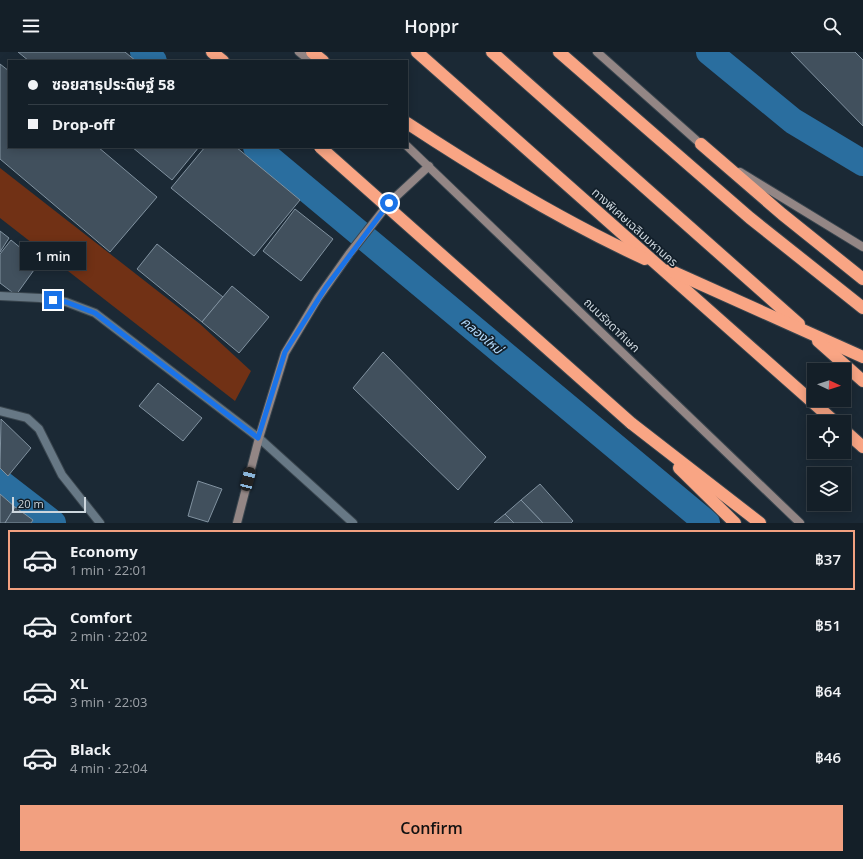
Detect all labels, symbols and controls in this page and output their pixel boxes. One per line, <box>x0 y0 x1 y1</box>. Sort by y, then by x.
text: Hoppr <box>404 14 459 38</box>
icon: menu <box>20 15 42 37</box>
icon: search <box>821 15 843 37</box>
text: ซอยสาธุประดิษฐ์ 58 <box>52 74 175 94</box>
text: Drop-off <box>52 114 114 134</box>
street label: ทางพิเศษเฉลิมมหานคร <box>588 184 682 270</box>
route start <box>380 194 398 212</box>
callout: 1 min <box>20 242 86 270</box>
text: 1 min <box>35 247 71 265</box>
route end <box>44 291 62 309</box>
street label: ถนนรัชดาภิเษก <box>580 294 644 356</box>
water label: คลองใหม่ <box>457 312 508 359</box>
north arrow <box>807 363 851 407</box>
map controls <box>807 363 851 511</box>
button: locate <box>807 415 851 459</box>
car <box>239 466 257 492</box>
button: layers <box>807 467 851 511</box>
scale bar <box>12 495 86 514</box>
text: 20 m <box>18 496 44 511</box>
text: Economy <box>70 541 138 561</box>
icon: car <box>22 542 58 578</box>
text: ฿37 <box>815 549 841 569</box>
text: 1 min · 22:01 <box>70 561 147 579</box>
text: Comfort <box>70 607 132 627</box>
icon: car <box>22 608 58 644</box>
text: ฿51 <box>815 615 841 635</box>
text: 2 min · 22:02 <box>70 627 147 645</box>
text: XL <box>70 673 88 693</box>
icon: car <box>22 674 58 710</box>
text: ฿64 <box>815 681 841 701</box>
text: 3 min · 22:03 <box>70 693 147 711</box>
text: Black <box>70 739 111 759</box>
icon: car <box>22 740 58 776</box>
text: ฿46 <box>815 747 841 767</box>
text: 4 min · 22:04 <box>70 759 147 777</box>
button: Confirm <box>20 805 843 851</box>

